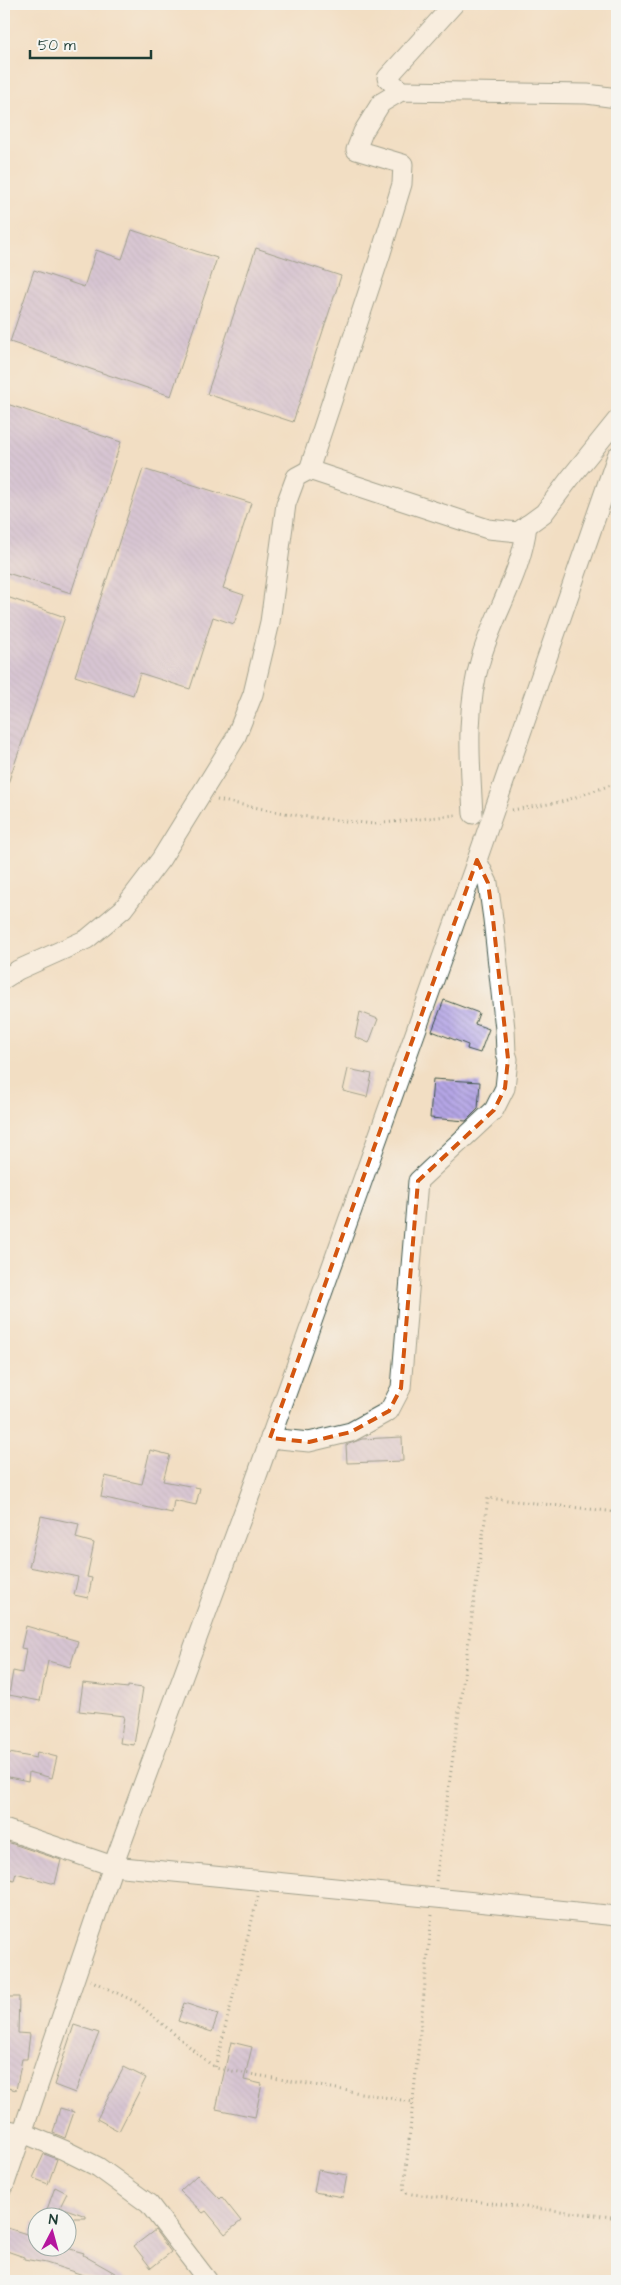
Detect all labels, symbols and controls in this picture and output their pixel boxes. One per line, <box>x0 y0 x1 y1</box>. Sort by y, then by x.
scale bar <box>30 28 151 60</box>
text: 50 m <box>38 35 76 56</box>
north arrow <box>28 2208 78 2258</box>
text: N <box>48 2210 59 2230</box>

